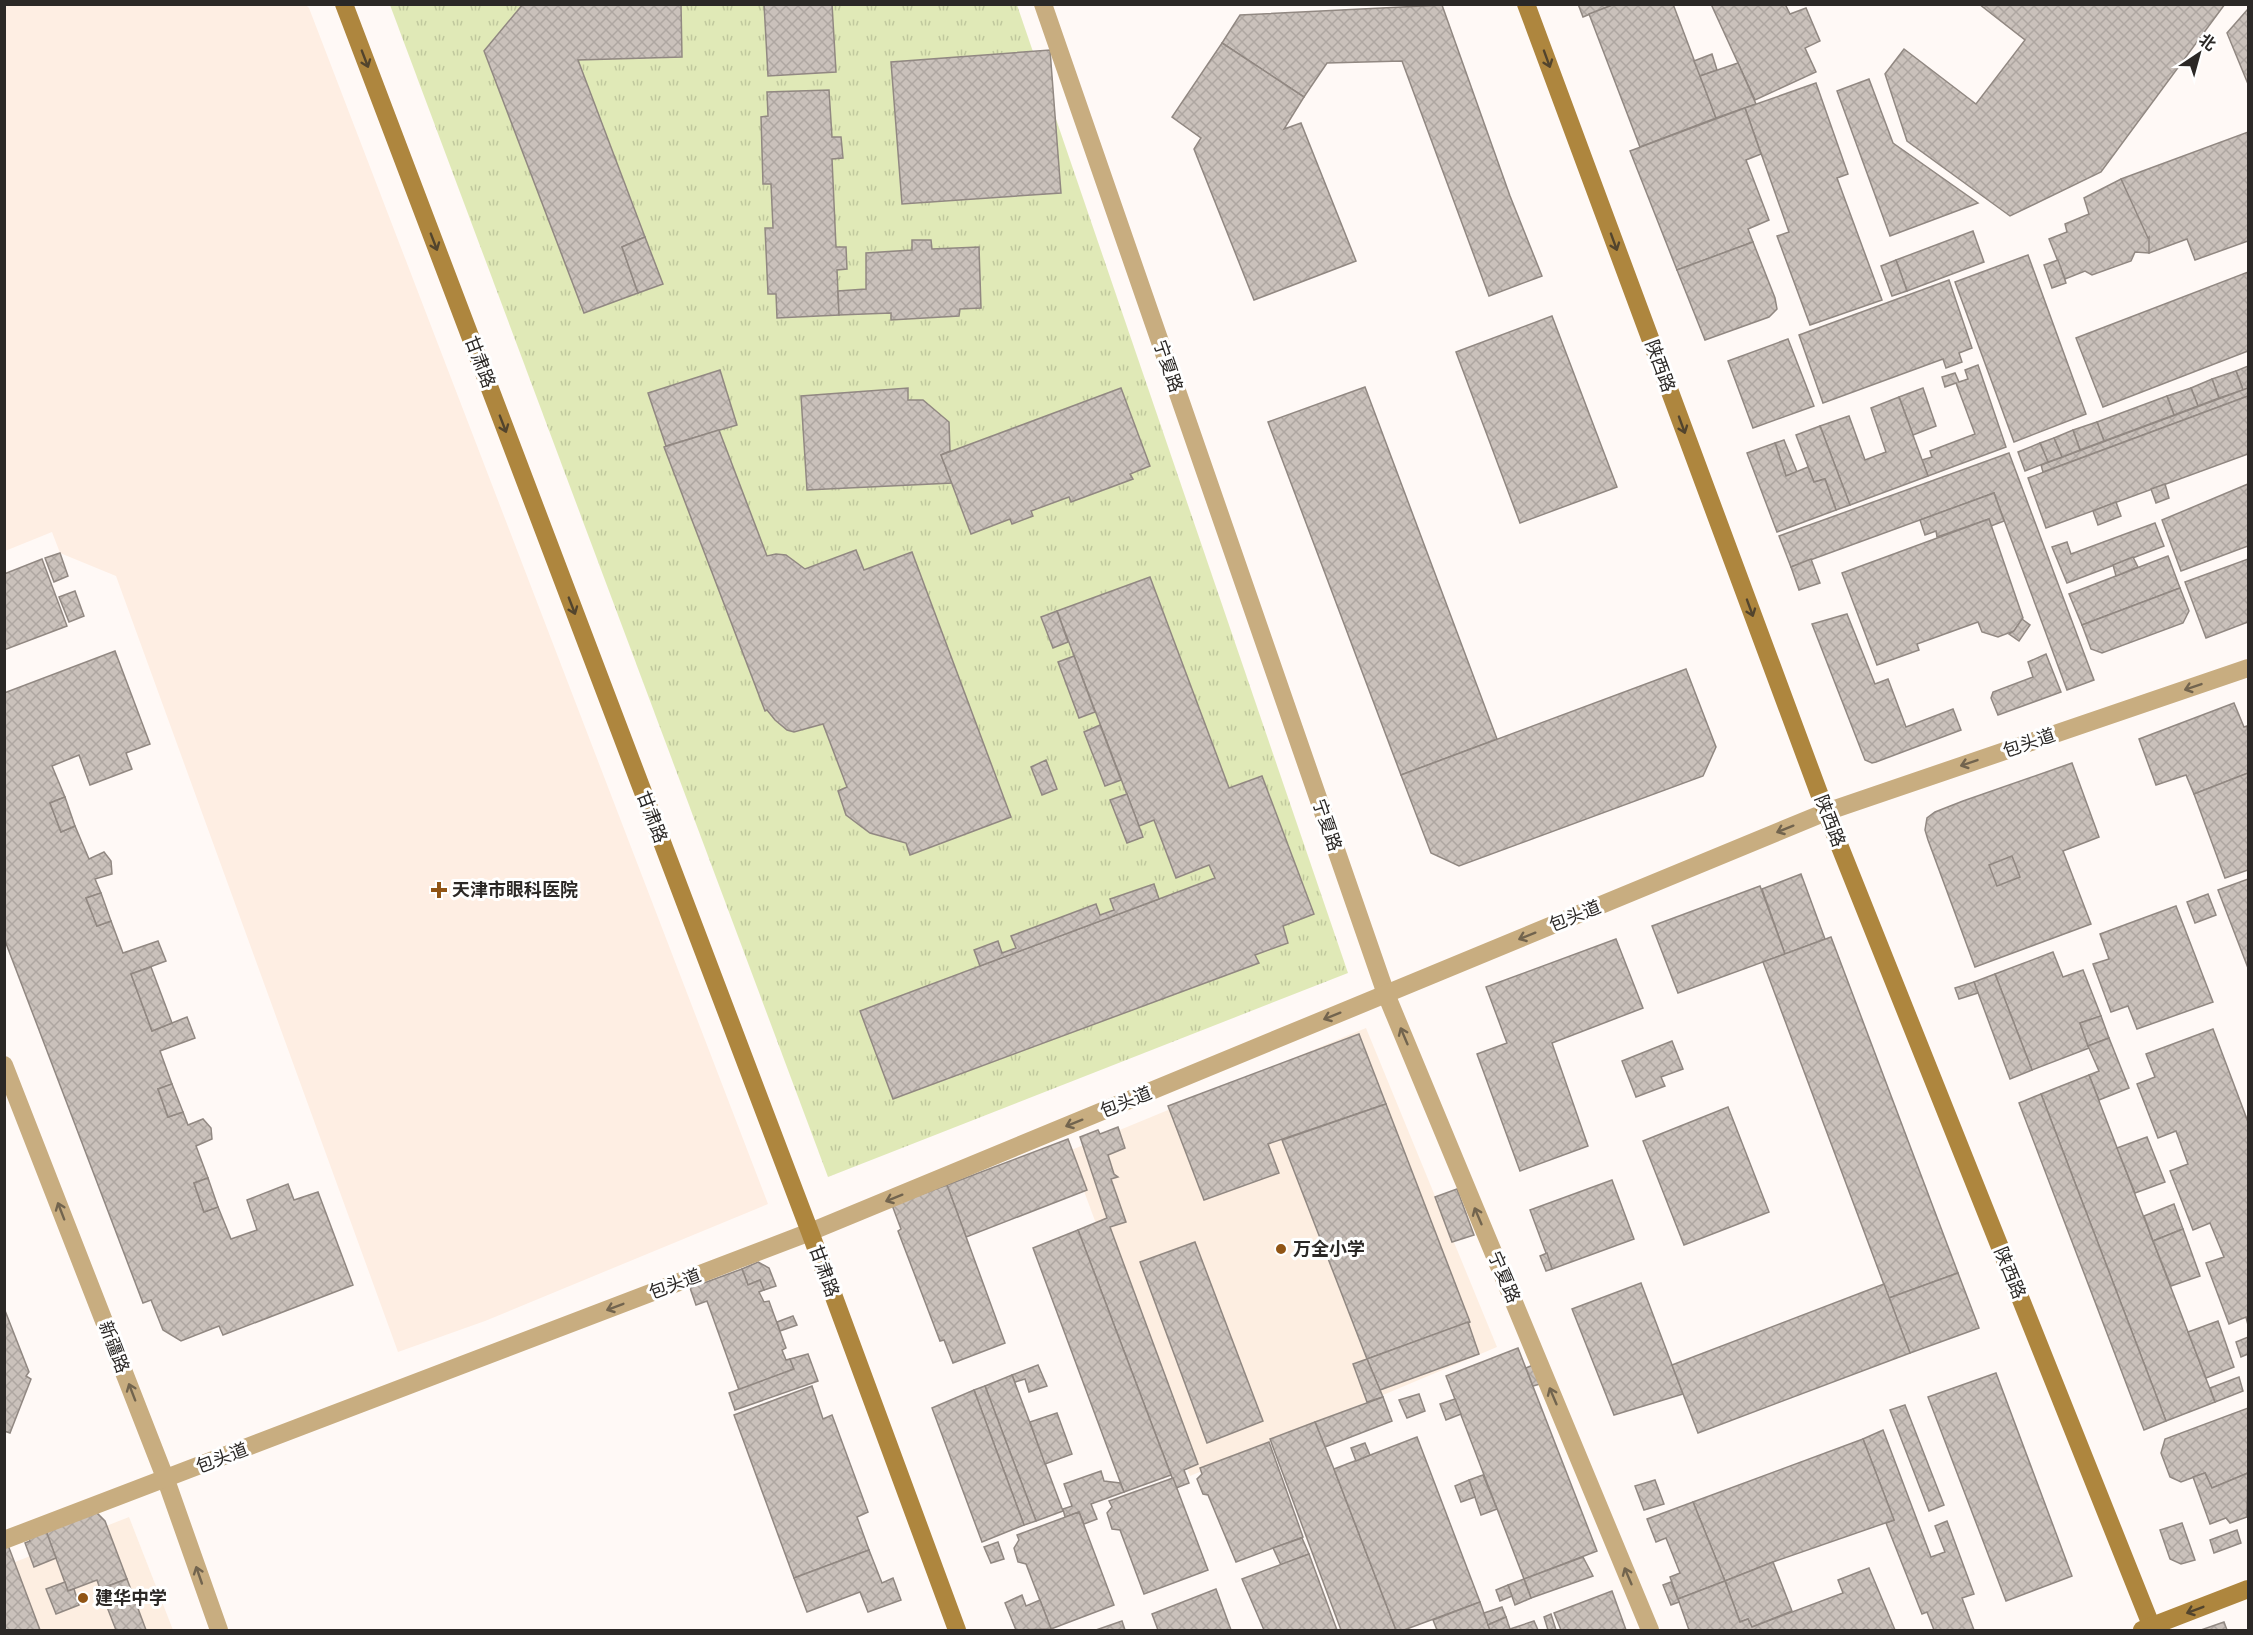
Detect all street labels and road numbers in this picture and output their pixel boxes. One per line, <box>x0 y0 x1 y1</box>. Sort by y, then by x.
street label: 甘肃路 <box>460 332 502 391</box>
street label: 宁夏路 <box>1149 336 1189 395</box>
street label: 陕西路 <box>1640 336 1681 395</box>
street label: 包头道 <box>1999 722 2058 762</box>
street label: 甘肃路 <box>632 787 674 846</box>
street label: 陕西路 <box>1810 791 1852 850</box>
street label: 宁夏路 <box>1308 795 1348 854</box>
street label: 包头道 <box>1545 894 1604 936</box>
street label: 包头道 <box>1096 1080 1155 1122</box>
street label: 甘肃路 <box>804 1241 845 1300</box>
street label: 陕西路 <box>1990 1243 2032 1302</box>
street label: 宁夏路 <box>1483 1247 1527 1306</box>
street label: 包头道 <box>645 1262 704 1304</box>
street label: 新疆路 <box>94 1317 136 1376</box>
street label: 包头道 <box>192 1436 251 1478</box>

